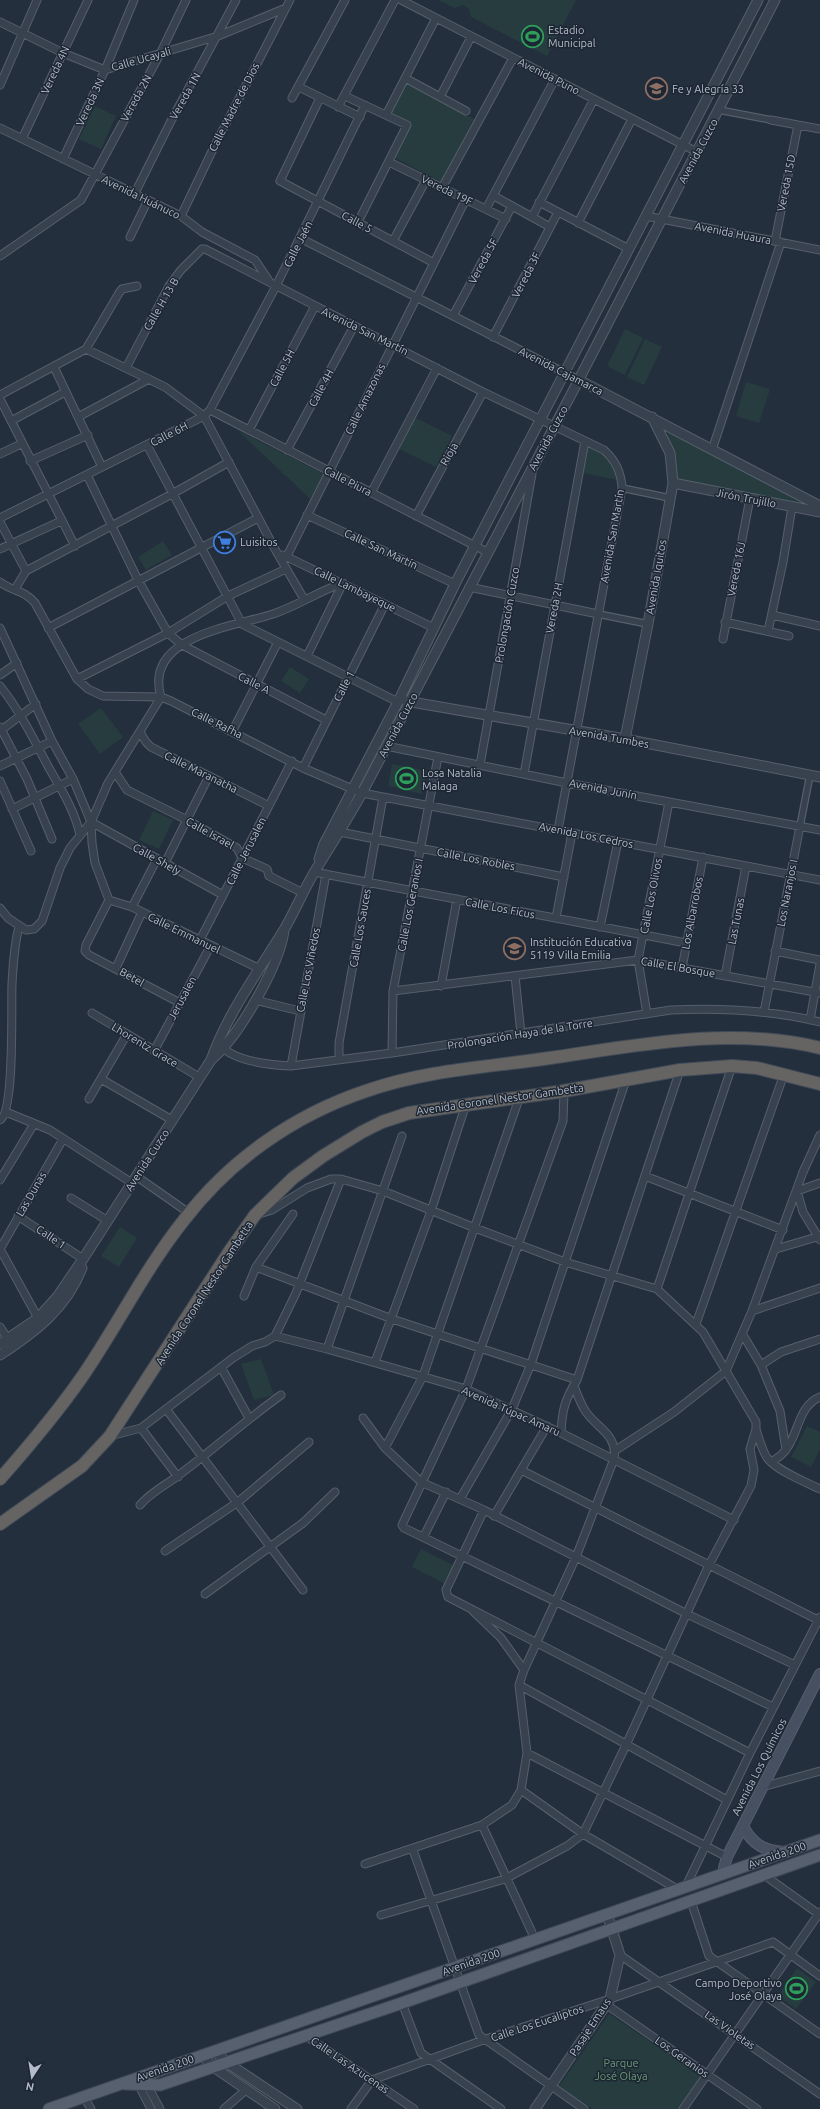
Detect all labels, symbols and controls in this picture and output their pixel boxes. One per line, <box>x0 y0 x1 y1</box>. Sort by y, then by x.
sports icon: Estadio Municipal <box>520 23 546 49</box>
place label: Estadio Municipal <box>548 24 596 49</box>
street label: Vereda 4N <box>39 44 71 96</box>
street label: Calle Ucayali <box>110 45 172 73</box>
street label: Avenida Puno <box>516 55 582 97</box>
street label: Calle Madre de Dios <box>206 60 262 153</box>
street label: Vereda 1N <box>167 71 203 121</box>
street label: Vereda 2N <box>118 73 154 123</box>
street label: Vereda 3N <box>74 76 106 128</box>
school or university icon: Fe y Alegría 33 <box>643 76 669 102</box>
place label: Fe y Alegría 33 <box>672 83 744 95</box>
street label: Avenida Cuzco <box>676 117 720 185</box>
street label: Vereda 15D <box>775 153 797 212</box>
street label: Vereda 19F <box>419 172 475 208</box>
street label: Avenida Huánuco <box>100 173 182 221</box>
street label: Calle 5 <box>340 209 374 235</box>
street label: Calle Jaén <box>281 219 315 269</box>
street label: Avenida Huaura <box>694 220 772 246</box>
street label: Vereda 5F <box>466 236 500 286</box>
street label: Vereda 3F <box>509 250 543 300</box>
street label: Calle H 13 B <box>141 276 181 332</box>
street label: Avenida San Martín <box>320 305 410 357</box>
street label: Avenida Cajamarca <box>517 345 605 397</box>
street label: Calle 5H <box>267 347 297 389</box>
street label: Calle Amazonas <box>343 361 387 436</box>
street label: Calle 4H <box>306 367 336 409</box>
street label: Avenida Cuzco <box>526 404 570 472</box>
street label: Calle 6H <box>148 419 190 449</box>
street label: Rioja <box>438 440 460 468</box>
street label: Calle Piura <box>322 464 374 498</box>
street label: Jirón Trujillo <box>715 486 777 510</box>
street label: Avenida San Martín <box>598 488 626 584</box>
street label: Calle San Martín <box>342 527 420 571</box>
supermarket icon: Luisitos <box>212 529 238 555</box>
place label: Luisitos <box>240 536 278 548</box>
street label: Avenida Iquitos <box>644 538 669 615</box>
street label: Vereda 16J <box>725 541 747 597</box>
street label: Calle Lambayeque <box>312 564 398 614</box>
street label: Prolongación Cuzco <box>493 566 521 664</box>
street label: Vereda 2H <box>543 582 565 634</box>
street label: Calle 1 <box>331 669 357 703</box>
street label: Calle A <box>236 670 273 696</box>
street label: Avenida Cuzco <box>376 691 420 759</box>
street label: Calle Rafha <box>189 705 245 741</box>
street label: Avenida Tumbes <box>568 724 650 750</box>
street label: Calle Maranatha <box>162 749 240 795</box>
sports icon: Losa Natalia Malaga <box>394 766 420 792</box>
place label: Losa Natalia Malaga <box>422 767 482 792</box>
street label: Avenida Junín <box>568 777 638 801</box>
street label: Calle Israel <box>184 815 236 851</box>
street label: Calle Jerusalen <box>224 815 268 887</box>
street label: Avenida Los Cedros <box>538 820 634 850</box>
street label: Calle Shely <box>131 841 184 877</box>
street label: Calle Los Robles <box>436 846 516 873</box>
street label: Calle Los Geranios I <box>395 857 425 953</box>
street label: Calle Los Olivos <box>638 857 664 935</box>
street label: Los Naranjos I <box>775 858 799 928</box>
street label: Los Albarrobos <box>679 875 705 950</box>
street label: Calle Los Sauces <box>347 887 373 968</box>
street label: Calle Los Ficus <box>464 895 536 921</box>
street label: Las Tunas <box>726 896 746 945</box>
street label: Calle Emmanuel <box>146 910 222 956</box>
street label: Calle Los Viñedos <box>294 926 322 1013</box>
school or university icon: Institución Educativa 5119 Villa Emilia <box>501 935 527 961</box>
place label: Institución Educativa 5119 Villa Emilia <box>530 936 632 961</box>
street label: Calle El Bosque <box>640 955 716 979</box>
street label: Betel <box>118 965 147 989</box>
street label: Jerusalen <box>166 974 198 1022</box>
street label: Prolongación Haya de la Torre <box>446 1017 594 1051</box>
street label: Lhorentz Grace <box>110 1021 180 1069</box>
street label: Avenida Coronel Nestor Gambetta <box>416 1081 584 1117</box>
street label: Avenida Cuzco <box>123 1127 171 1193</box>
street label: Las Dunas <box>13 1169 49 1218</box>
street label: Avenida Coronel Nestor Gambetta <box>153 1219 255 1367</box>
street label: Calle 1 <box>34 1223 68 1251</box>
street label: Avenida Túpac Amaru <box>460 1384 562 1438</box>
street label: Avenida Los Químicos <box>729 1716 789 1818</box>
street label: Avenida 200 <box>746 1839 808 1871</box>
street label: Avenida 200 <box>440 1946 502 1978</box>
sports icon: Campo Deportivo José Olaya <box>784 1976 810 2002</box>
place label: Campo Deportivo José Olaya <box>695 1977 782 2002</box>
street label: Pasaje Emaus <box>567 1996 613 2058</box>
street label: Calle Los Eucaliptos <box>489 2002 585 2044</box>
street label: Las Violetas <box>703 2008 758 2052</box>
street label: Calle Las Azucenas <box>309 2034 392 2096</box>
street label: Los Geranios <box>653 2034 711 2080</box>
street label: Avenida 200 <box>134 2052 196 2084</box>
north arrow <box>12 2057 52 2097</box>
park label: Parque José Olaya <box>594 2057 648 2082</box>
text: N <box>25 2080 35 2094</box>

